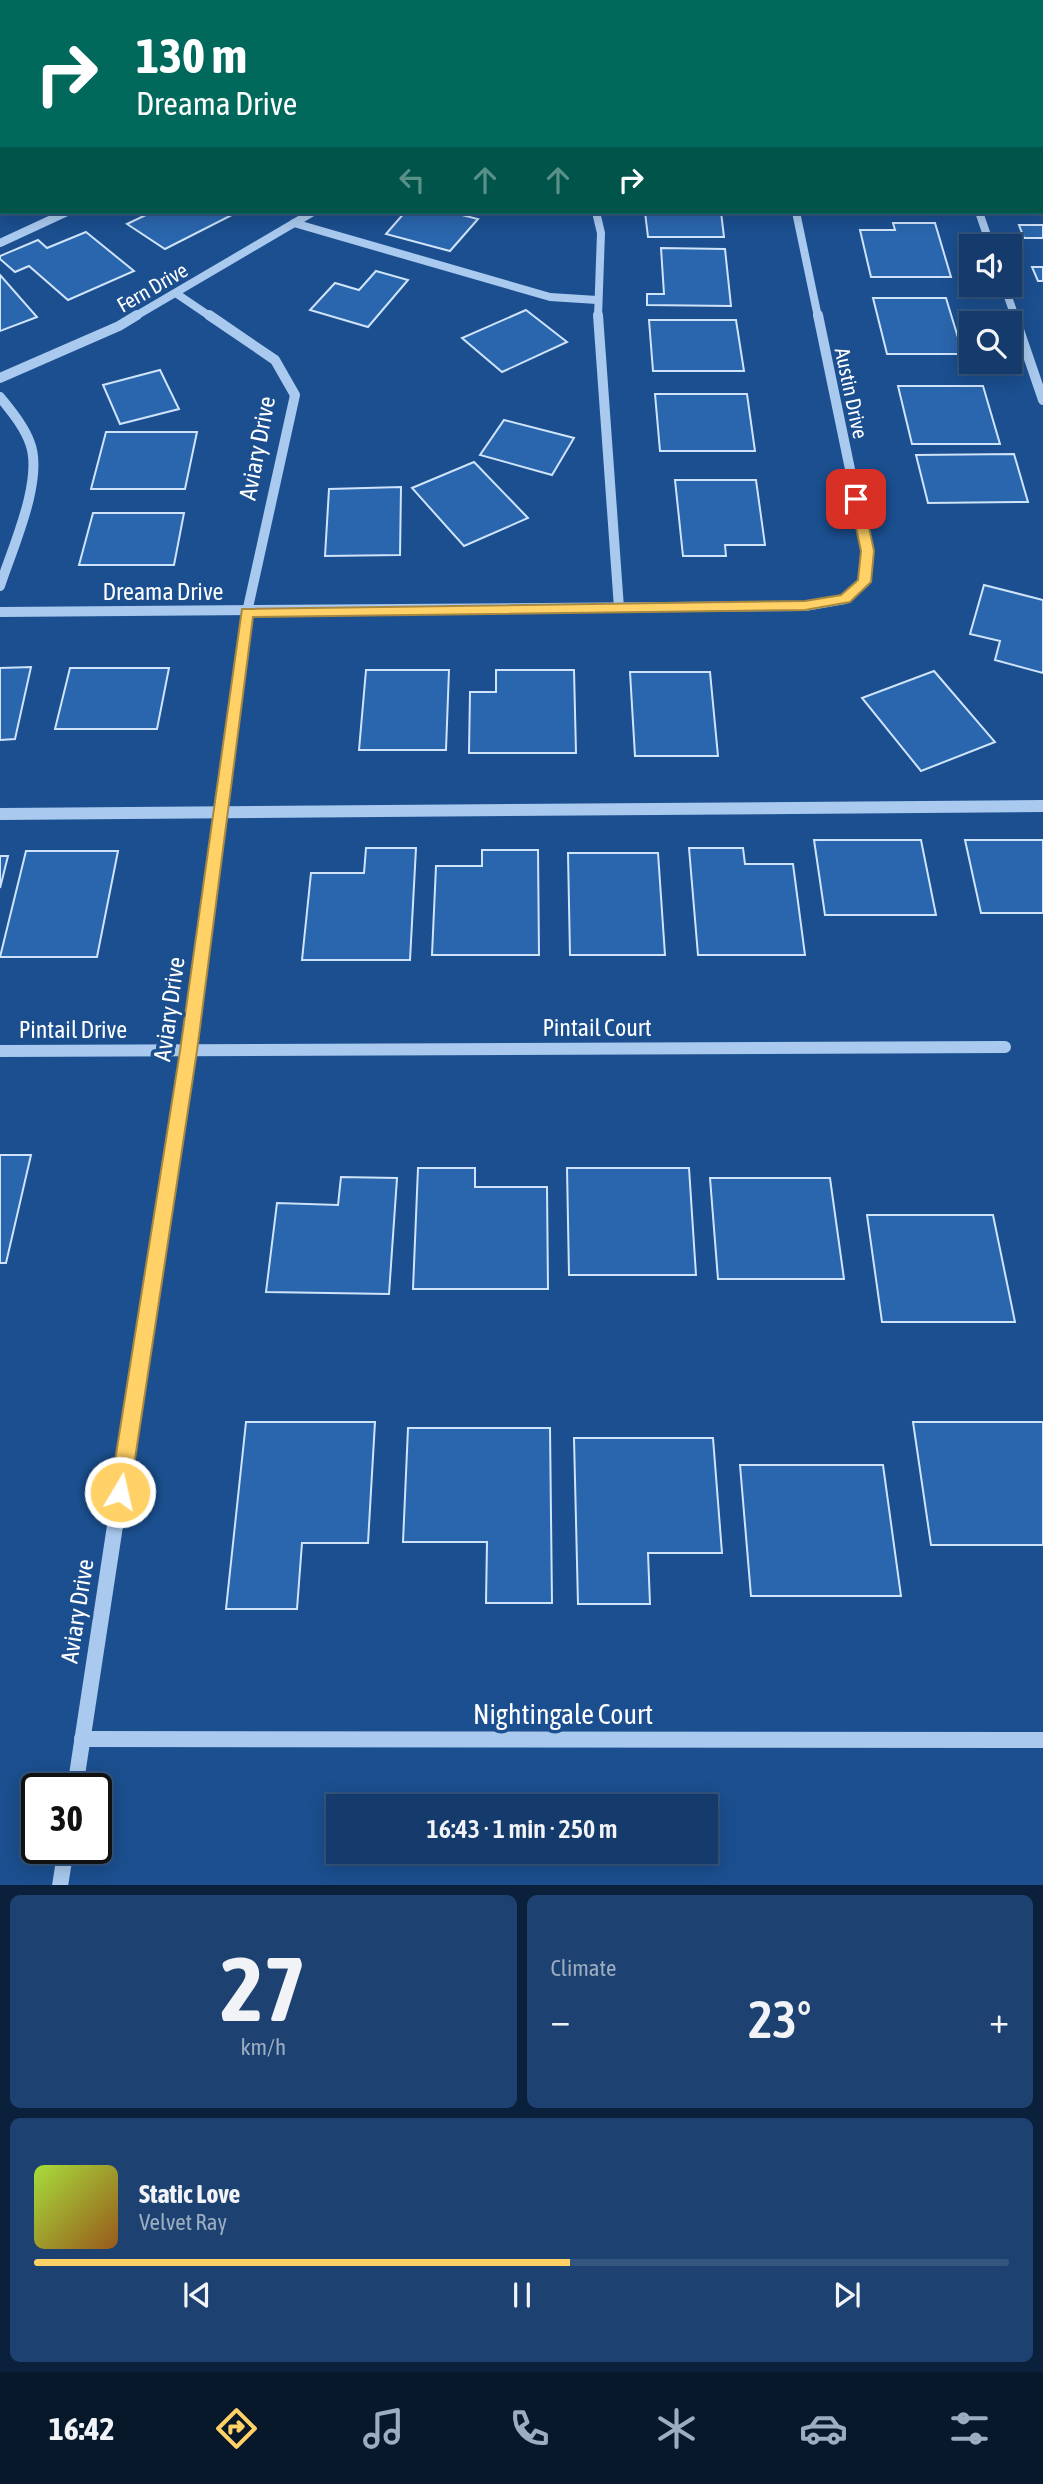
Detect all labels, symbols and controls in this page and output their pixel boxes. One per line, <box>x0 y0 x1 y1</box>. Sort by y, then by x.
text: 130 m <box>136 27 247 83</box>
icon: right <box>21 28 112 119</box>
text: Dreama Drive <box>136 85 297 122</box>
icon: left <box>393 161 431 199</box>
icon: ahead <box>466 161 504 199</box>
icon: ahead <box>539 161 577 199</box>
icon: right <box>612 161 650 199</box>
map controls <box>959 234 1022 374</box>
button: sound <box>959 234 1022 297</box>
street label: Fern Drive <box>112 257 192 317</box>
button: search <box>959 311 1022 374</box>
street label: Austin Drive <box>831 345 873 441</box>
street label: Aviary Drive <box>234 394 280 502</box>
pin <box>826 469 886 529</box>
icon: arrive <box>837 480 875 518</box>
street label: Dreama Drive <box>103 578 223 605</box>
street label: Aviary Drive <box>148 955 190 1063</box>
street label: Pintail Court <box>542 1014 652 1041</box>
street label: Pintail Drive <box>19 1016 127 1043</box>
position arrow <box>83 1455 157 1529</box>
street label: Aviary Drive <box>55 1557 99 1665</box>
street label: Nightingale Court <box>473 1698 653 1730</box>
speed limit sign: 30 <box>21 1773 112 1864</box>
text: 16:43 · 1 min · 250 m <box>427 1814 617 1844</box>
text: 27 <box>220 1936 306 2040</box>
text: Climate <box>551 1955 616 1981</box>
text: 23° <box>748 1989 811 2049</box>
text: − <box>551 1998 570 2041</box>
text: + <box>989 1998 1009 2041</box>
text: km/h <box>240 2034 286 2060</box>
text: Static Love <box>139 2179 240 2209</box>
text: Velvet Ray <box>139 2209 227 2235</box>
icon: previous <box>178 2276 216 2314</box>
icon: pause <box>503 2276 541 2314</box>
icon: next <box>828 2276 866 2314</box>
icon: directions <box>212 2404 261 2453</box>
icon: music <box>359 2404 408 2453</box>
icon: phone <box>505 2404 554 2453</box>
icon: climate <box>652 2404 701 2453</box>
icon: car <box>799 2404 848 2453</box>
icon: filters <box>945 2404 994 2453</box>
text: 16:42 <box>49 2410 115 2447</box>

